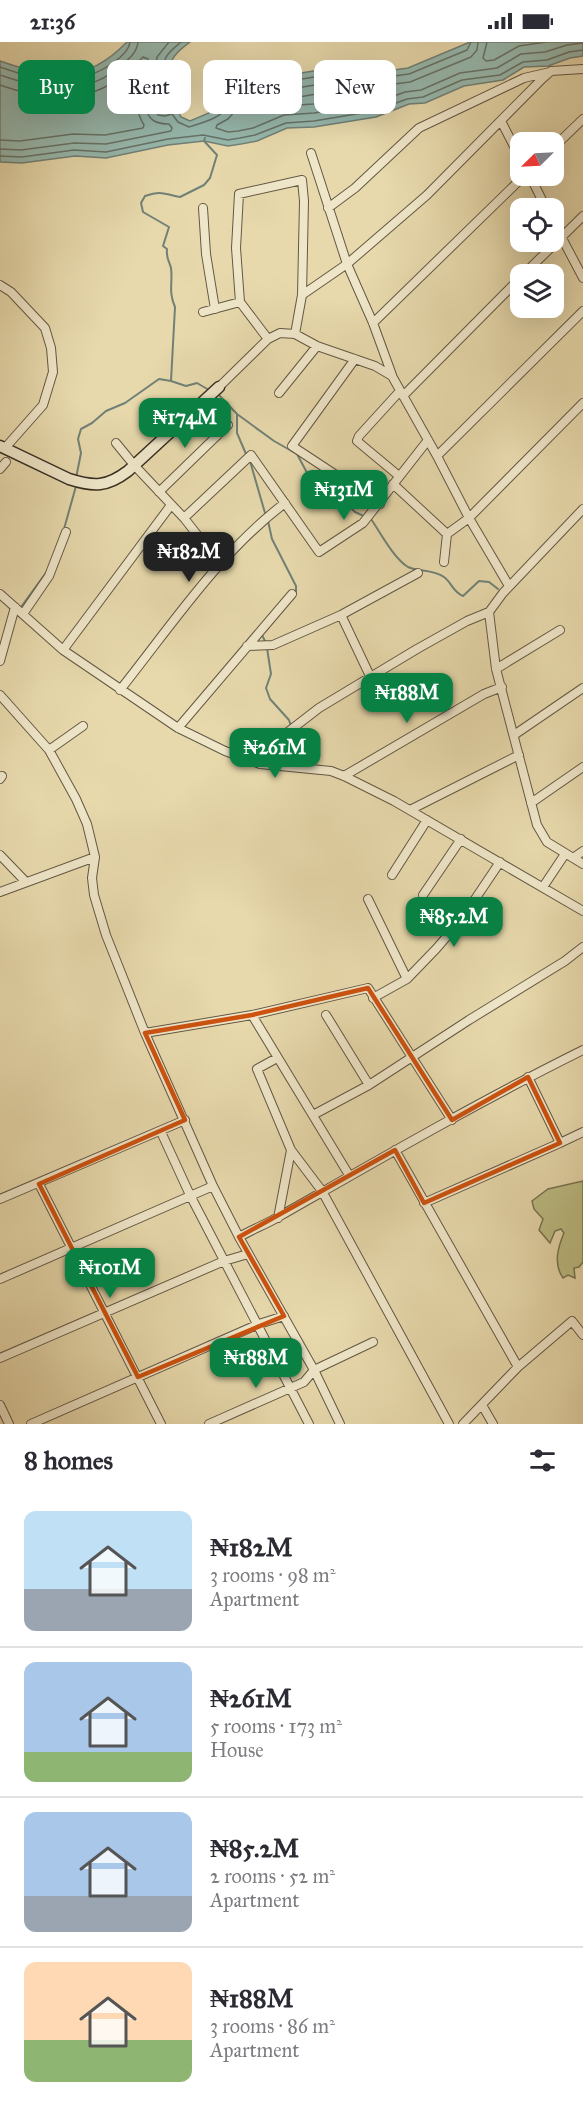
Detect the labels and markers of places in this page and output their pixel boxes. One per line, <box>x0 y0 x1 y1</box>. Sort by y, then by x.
pin: ₦174M <box>143 398 227 449</box>
pin: ₦131M <box>302 470 386 521</box>
pin: ₦182M <box>147 532 231 583</box>
pin: ₦188M <box>365 673 449 724</box>
pin: ₦261M <box>233 728 317 779</box>
pin: ₦85.2M <box>405 897 503 948</box>
pin: ₦101M <box>68 1248 152 1299</box>
pin: ₦188M <box>214 1338 298 1389</box>

